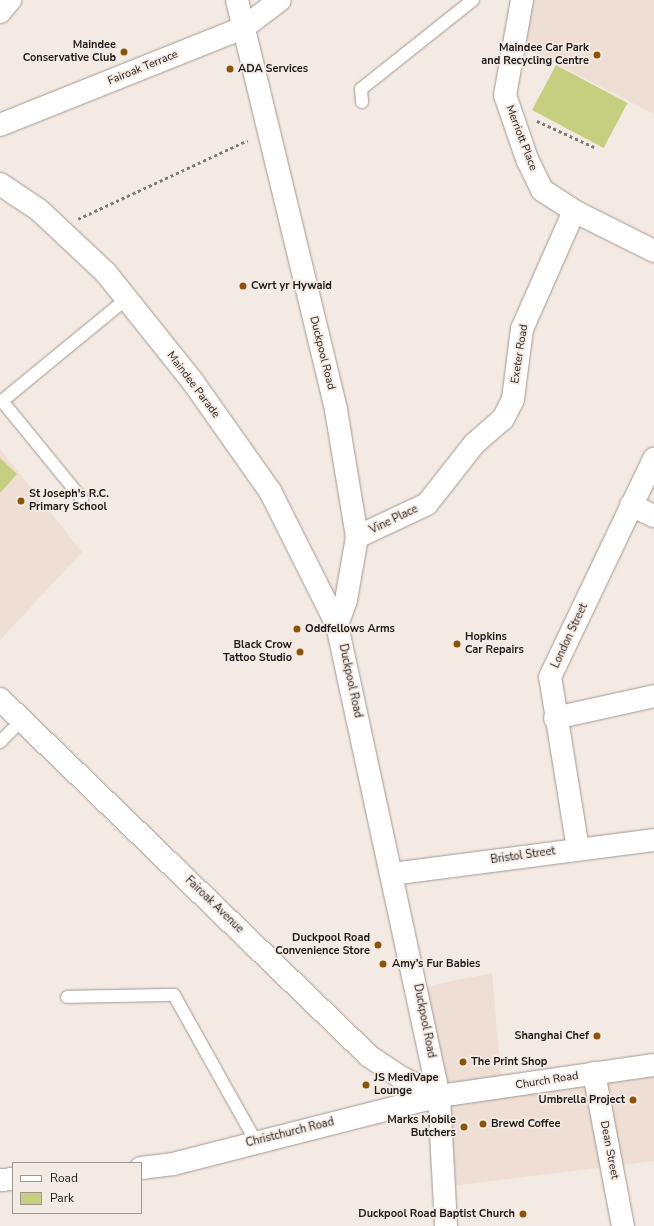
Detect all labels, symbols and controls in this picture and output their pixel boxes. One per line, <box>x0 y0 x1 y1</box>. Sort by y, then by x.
place label: Maindee Conservative Club <box>23 39 116 65</box>
place label: Maindee Car Park and Recycling Centre <box>481 42 589 68</box>
marker: Maindee Conservative Club <box>119 47 129 57</box>
street label: Fairoak Terrace <box>106 48 180 88</box>
marker: Maindee Car Park and Recycling Centre <box>592 50 602 60</box>
place label: ADA Services <box>238 62 308 76</box>
marker: ADA Services <box>225 64 235 74</box>
street label: Merriott Place <box>502 103 540 173</box>
place label: Cwrt yr Hywaid <box>251 279 332 293</box>
marker: Cwrt yr Hywaid <box>238 281 248 291</box>
street label: Duckpool Road <box>306 315 338 391</box>
street label: Exeter Road <box>509 323 531 385</box>
street label: Maindee Parade <box>164 349 222 421</box>
place label: St Joseph's R.C. Primary School <box>29 488 109 514</box>
marker: St Joseph's R.C. Primary School <box>16 496 26 506</box>
street label: Vine Place <box>368 503 420 537</box>
street label: London Street <box>549 602 591 670</box>
place label: Oddfellows Arms <box>305 622 395 636</box>
marker: Oddfellows Arms <box>292 624 302 634</box>
place label: Hopkins Car Repairs <box>465 631 524 657</box>
place label: Black Crow Tattoo Studio <box>223 639 292 665</box>
marker: Hopkins Car Repairs <box>452 639 462 649</box>
street label: Duckpool Road <box>336 643 364 719</box>
marker: Black Crow Tattoo Studio <box>295 647 305 657</box>
street label: Bristol Street <box>490 845 556 867</box>
street label: Fairoak Avenue <box>182 874 246 936</box>
place label: Duckpool Road Convenience Store <box>275 932 370 958</box>
marker: Duckpool Road Convenience Store <box>373 940 383 950</box>
place label: Amy’s Fur Babies <box>392 957 480 971</box>
marker: Amy’s Fur Babies <box>377 958 389 970</box>
street label: Duckpool Road <box>410 983 438 1059</box>
place label: Shanghai Chef <box>514 1029 589 1043</box>
marker: Shanghai Chef <box>592 1031 602 1041</box>
place label: The Print Shop <box>471 1055 547 1069</box>
marker: The Print Shop <box>458 1057 468 1067</box>
street label: Church Road <box>515 1070 579 1092</box>
place label: JS MediVape Lounge <box>374 1072 438 1098</box>
marker: JS MediVape Lounge <box>361 1080 371 1090</box>
place label: Umbrella Project <box>539 1093 625 1107</box>
marker: Umbrella Project <box>628 1095 638 1105</box>
place label: Marks Mobile Butchers <box>387 1114 456 1140</box>
street label: Christchurch Road <box>245 1116 335 1150</box>
place label: Brewd Coffee <box>491 1117 560 1131</box>
marker: Brewd Coffee <box>478 1119 488 1129</box>
street label: Dean Street <box>597 1120 621 1180</box>
marker: Marks Mobile Butchers <box>459 1122 469 1132</box>
legend <box>12 1162 142 1214</box>
text: Road <box>50 1170 78 1186</box>
text: Park <box>50 1190 74 1206</box>
place label: Duckpool Road Baptist Church <box>358 1207 515 1221</box>
marker: Duckpool Road Baptist Church <box>518 1209 528 1219</box>

